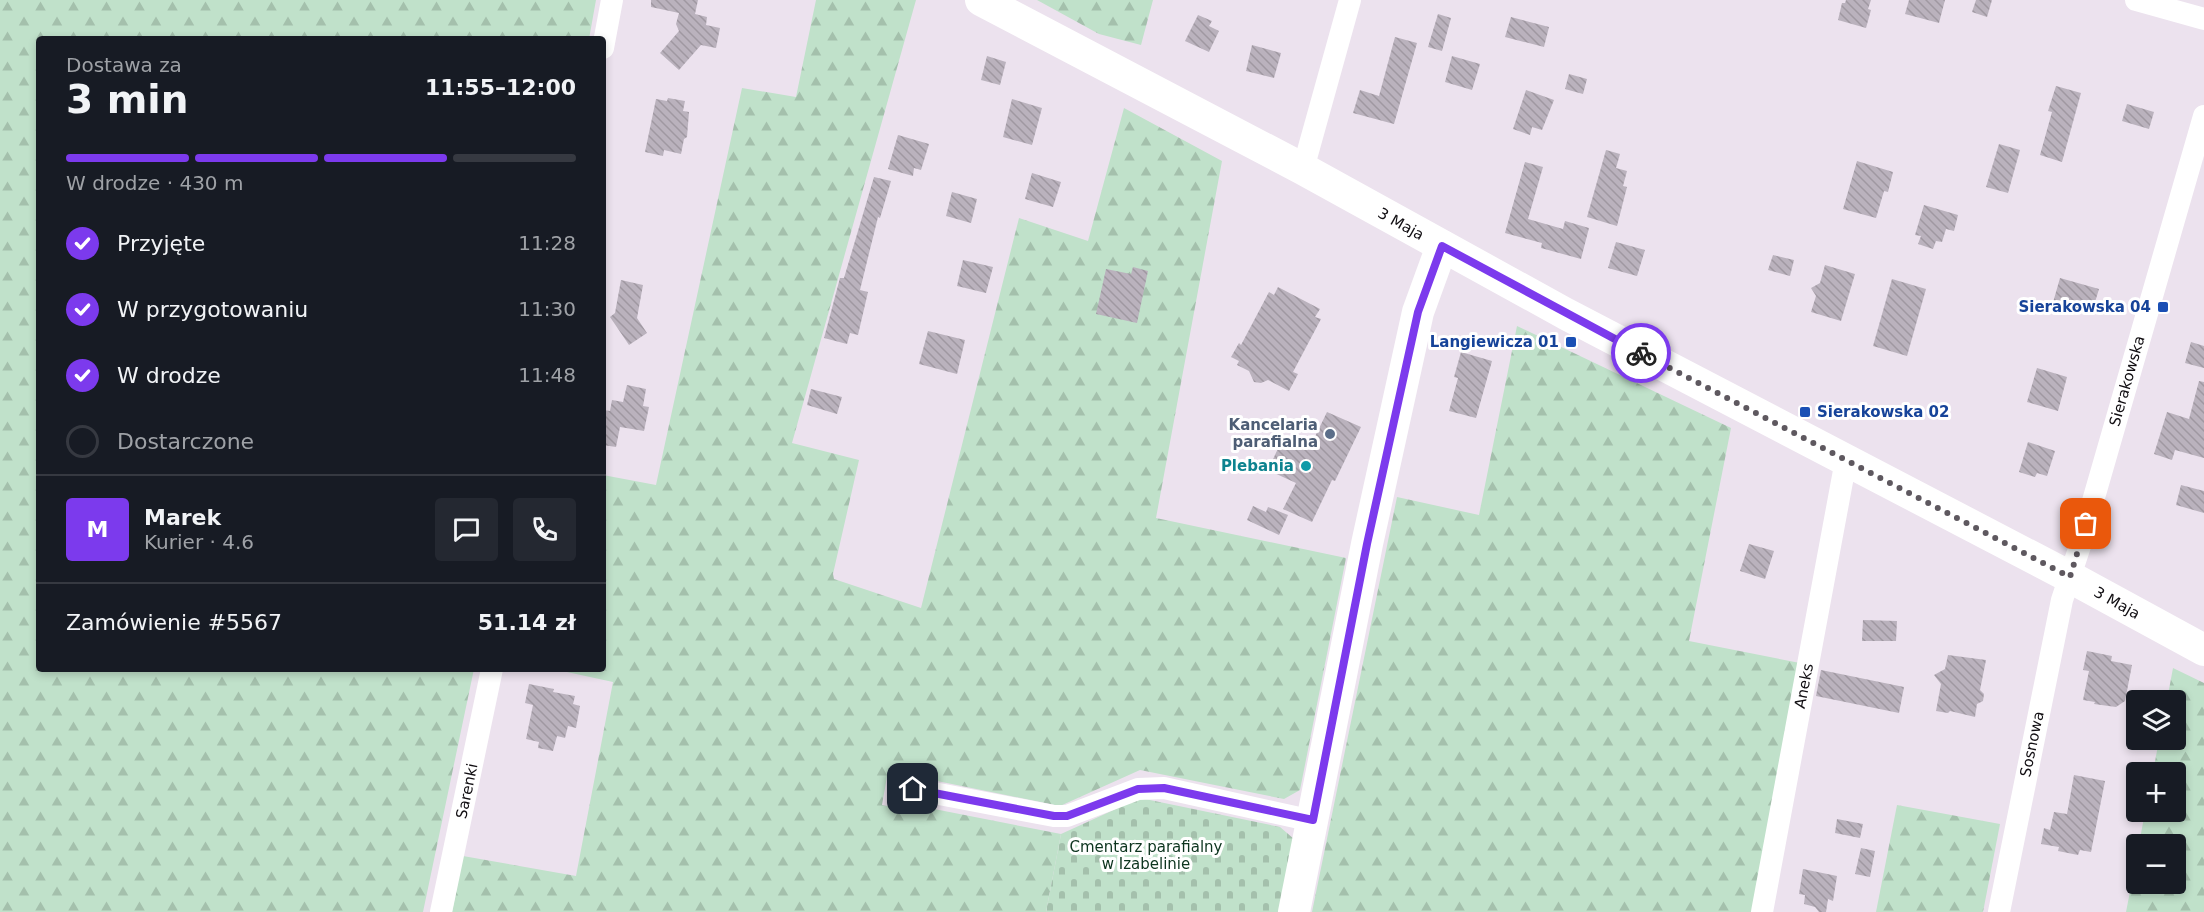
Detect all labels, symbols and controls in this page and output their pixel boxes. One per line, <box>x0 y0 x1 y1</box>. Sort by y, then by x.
text: Dostawa za <box>66 53 182 77</box>
text: 11:55–12:00 <box>425 75 576 100</box>
text: 3 min <box>66 77 188 122</box>
text: W drodze · 430 m <box>66 171 243 195</box>
street label: 3 Maja <box>1375 204 1427 244</box>
icon: check <box>66 227 99 260</box>
text: Przyjęte <box>117 231 205 256</box>
text: 11:28 <box>518 231 576 255</box>
icon: check <box>66 293 99 326</box>
text: W przygotowaniu <box>117 297 308 322</box>
text: 11:30 <box>518 297 576 321</box>
place label: Sierakowska 04 <box>2019 298 2151 316</box>
marker: Sierakowska 04 <box>2156 300 2170 314</box>
courier <box>1611 323 1671 383</box>
place label: Langiewicza 01 <box>1430 333 1559 351</box>
street label: Sierakowska <box>2105 334 2149 428</box>
marker: Langiewicza 01 <box>1564 335 1578 349</box>
icon: bike <box>1625 337 1658 370</box>
icon: check <box>66 359 99 392</box>
text: W drodze <box>117 363 221 388</box>
text: 11:48 <box>518 363 576 387</box>
place label: Sierakowska 02 <box>1817 403 1950 421</box>
marker: Sierakowska 02 <box>1798 405 1812 419</box>
place label: Kancelaria parafialna <box>1229 416 1318 451</box>
marker: Kancelaria parafialna <box>1323 427 1337 441</box>
text: Dostarczone <box>117 429 254 454</box>
place label: Plebania <box>1221 457 1294 475</box>
marker: Plebania <box>1299 459 1313 473</box>
button: chat <box>435 498 498 561</box>
button: phone <box>513 498 576 561</box>
pin <box>2060 498 2111 549</box>
text: Marek <box>144 505 221 530</box>
icon: bag <box>2069 507 2102 540</box>
text: M <box>87 517 108 542</box>
text: Kurier · 4.6 <box>144 530 254 554</box>
street label: 3 Maja <box>2091 583 2143 623</box>
text: Zamówienie #5567 <box>66 610 282 635</box>
text: 51.14 zł <box>478 610 576 635</box>
street label: Aneks <box>1791 662 1817 710</box>
map controls <box>2126 690 2186 894</box>
button: layers <box>2126 690 2186 750</box>
street label: Sosnowa <box>2016 710 2048 778</box>
street label: Sarenki <box>452 762 482 820</box>
button: + <box>2126 762 2186 822</box>
pin <box>887 763 938 814</box>
icon: home <box>896 772 929 805</box>
button: − <box>2126 834 2186 894</box>
park label: Cmentarz parafialny w Izabelinie <box>1070 838 1223 873</box>

